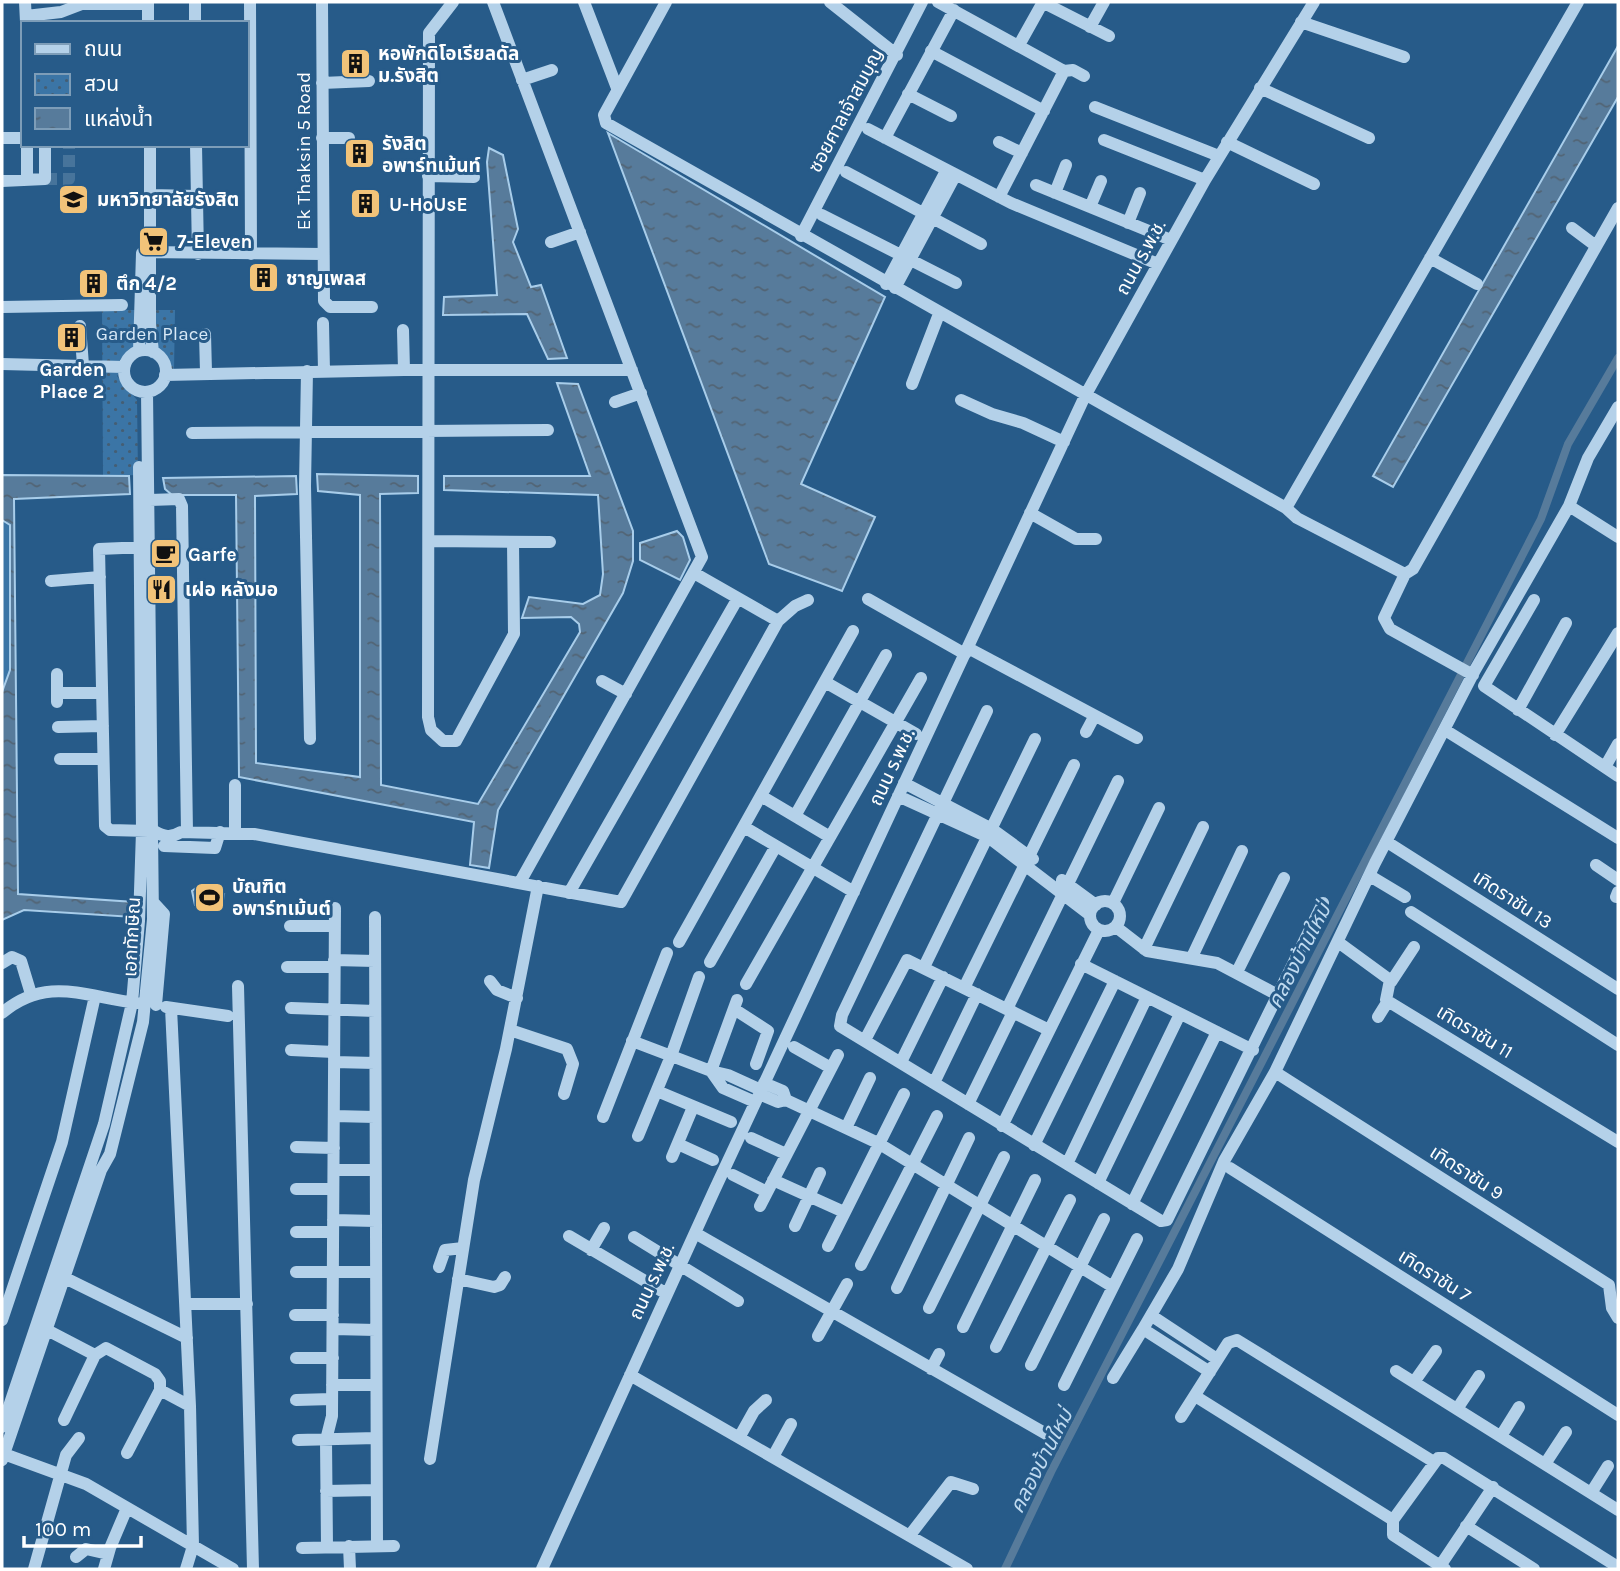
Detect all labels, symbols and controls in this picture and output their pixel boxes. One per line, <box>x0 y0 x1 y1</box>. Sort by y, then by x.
legend <box>21 21 248 147</box>
text: ถนน <box>84 37 122 61</box>
place label: หอพักดิโอเรียลดัล ม.รังสิต <box>378 43 520 87</box>
street label: ซอยศาลเจ้าสมบุญ <box>803 44 888 176</box>
building icon: หอพักดิโอเรียลดัล ม.รังสิต <box>338 47 372 81</box>
text: สวน <box>84 72 119 96</box>
street label: Ek Thaksin 5 Road <box>293 72 315 230</box>
text: แหล่งน้ำ <box>84 104 153 131</box>
place label: รังสิต อพาร์ทเม้นท์ <box>382 133 481 177</box>
building icon: รังสิต อพาร์ทเม้นท์ <box>342 137 376 171</box>
school or university icon: มหาวิทยาลัยรังสิต <box>57 182 91 216</box>
building icon: U-HoUsE <box>349 187 383 221</box>
place label: มหาวิทยาลัยรังสิต <box>97 189 239 211</box>
place label: U-HoUsE <box>389 194 468 216</box>
street label: ถนน ร.พ.ช. <box>1111 216 1170 299</box>
supermarket icon: 7-Eleven <box>137 224 171 258</box>
place label: 7-Eleven <box>177 231 252 253</box>
building icon: ชาญเพลส <box>246 261 280 295</box>
building icon: ตึก 4/2 <box>76 266 110 300</box>
place label: ชาญเพลส <box>286 268 366 290</box>
place label: ตึก 4/2 <box>116 273 177 295</box>
building icon: Garden Place 2 <box>55 321 89 355</box>
park label: Garden Place <box>96 323 208 345</box>
place label: Garden Place 2 <box>39 359 105 403</box>
cafe icon: Garfe <box>148 537 182 571</box>
place label: Garfe <box>188 544 237 566</box>
restaurant icon: เฝอ หลังมอ <box>145 572 179 606</box>
place label: เฝอ หลังมอ <box>185 579 278 601</box>
street label: ถนน ร.พ.ช. <box>865 725 919 809</box>
street label: เทิดราชัน 13 <box>1469 866 1556 934</box>
place label: บัณฑิต อพาร์ทเม้นต์ <box>232 876 331 920</box>
sports icon: บัณฑิต อพาร์ทเม้นต์ <box>192 880 226 914</box>
street label: เอกทักษิณ <box>119 896 145 978</box>
water label: คลองบ้านใหม่ <box>1263 897 1337 1012</box>
street label: เทิดราชัน 11 <box>1432 1001 1517 1063</box>
street label: เทิดราชัน 9 <box>1425 1141 1507 1205</box>
street label: ถนน ร.พ.ช. <box>625 1239 679 1323</box>
street label: เทิดราชัน 7 <box>1394 1245 1475 1307</box>
water label: คลองบ้านใหม่ <box>1005 1402 1079 1517</box>
scale bar <box>24 1504 142 1548</box>
text: 100 m <box>35 1517 92 1541</box>

